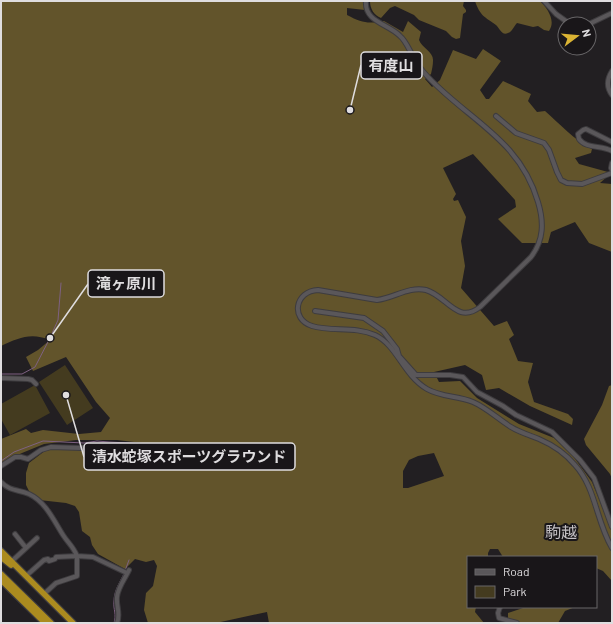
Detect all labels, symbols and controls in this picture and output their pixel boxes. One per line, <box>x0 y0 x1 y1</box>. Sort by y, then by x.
north arrow <box>557 16 597 56</box>
text: N <box>580 28 594 38</box>
callout: 有度山 <box>361 52 422 79</box>
text: 有度山 <box>368 56 414 74</box>
callout: 滝ヶ原川 <box>88 270 164 297</box>
text: 滝ヶ原川 <box>96 274 156 292</box>
callout: 清水蛇塚スポーツグラウンド <box>84 443 295 470</box>
text: 清水蛇塚スポーツグラウンド <box>92 447 286 465</box>
district label: 駒越 <box>545 522 577 541</box>
legend <box>467 556 597 608</box>
text: Road <box>503 564 530 578</box>
text: Park <box>503 584 527 598</box>

